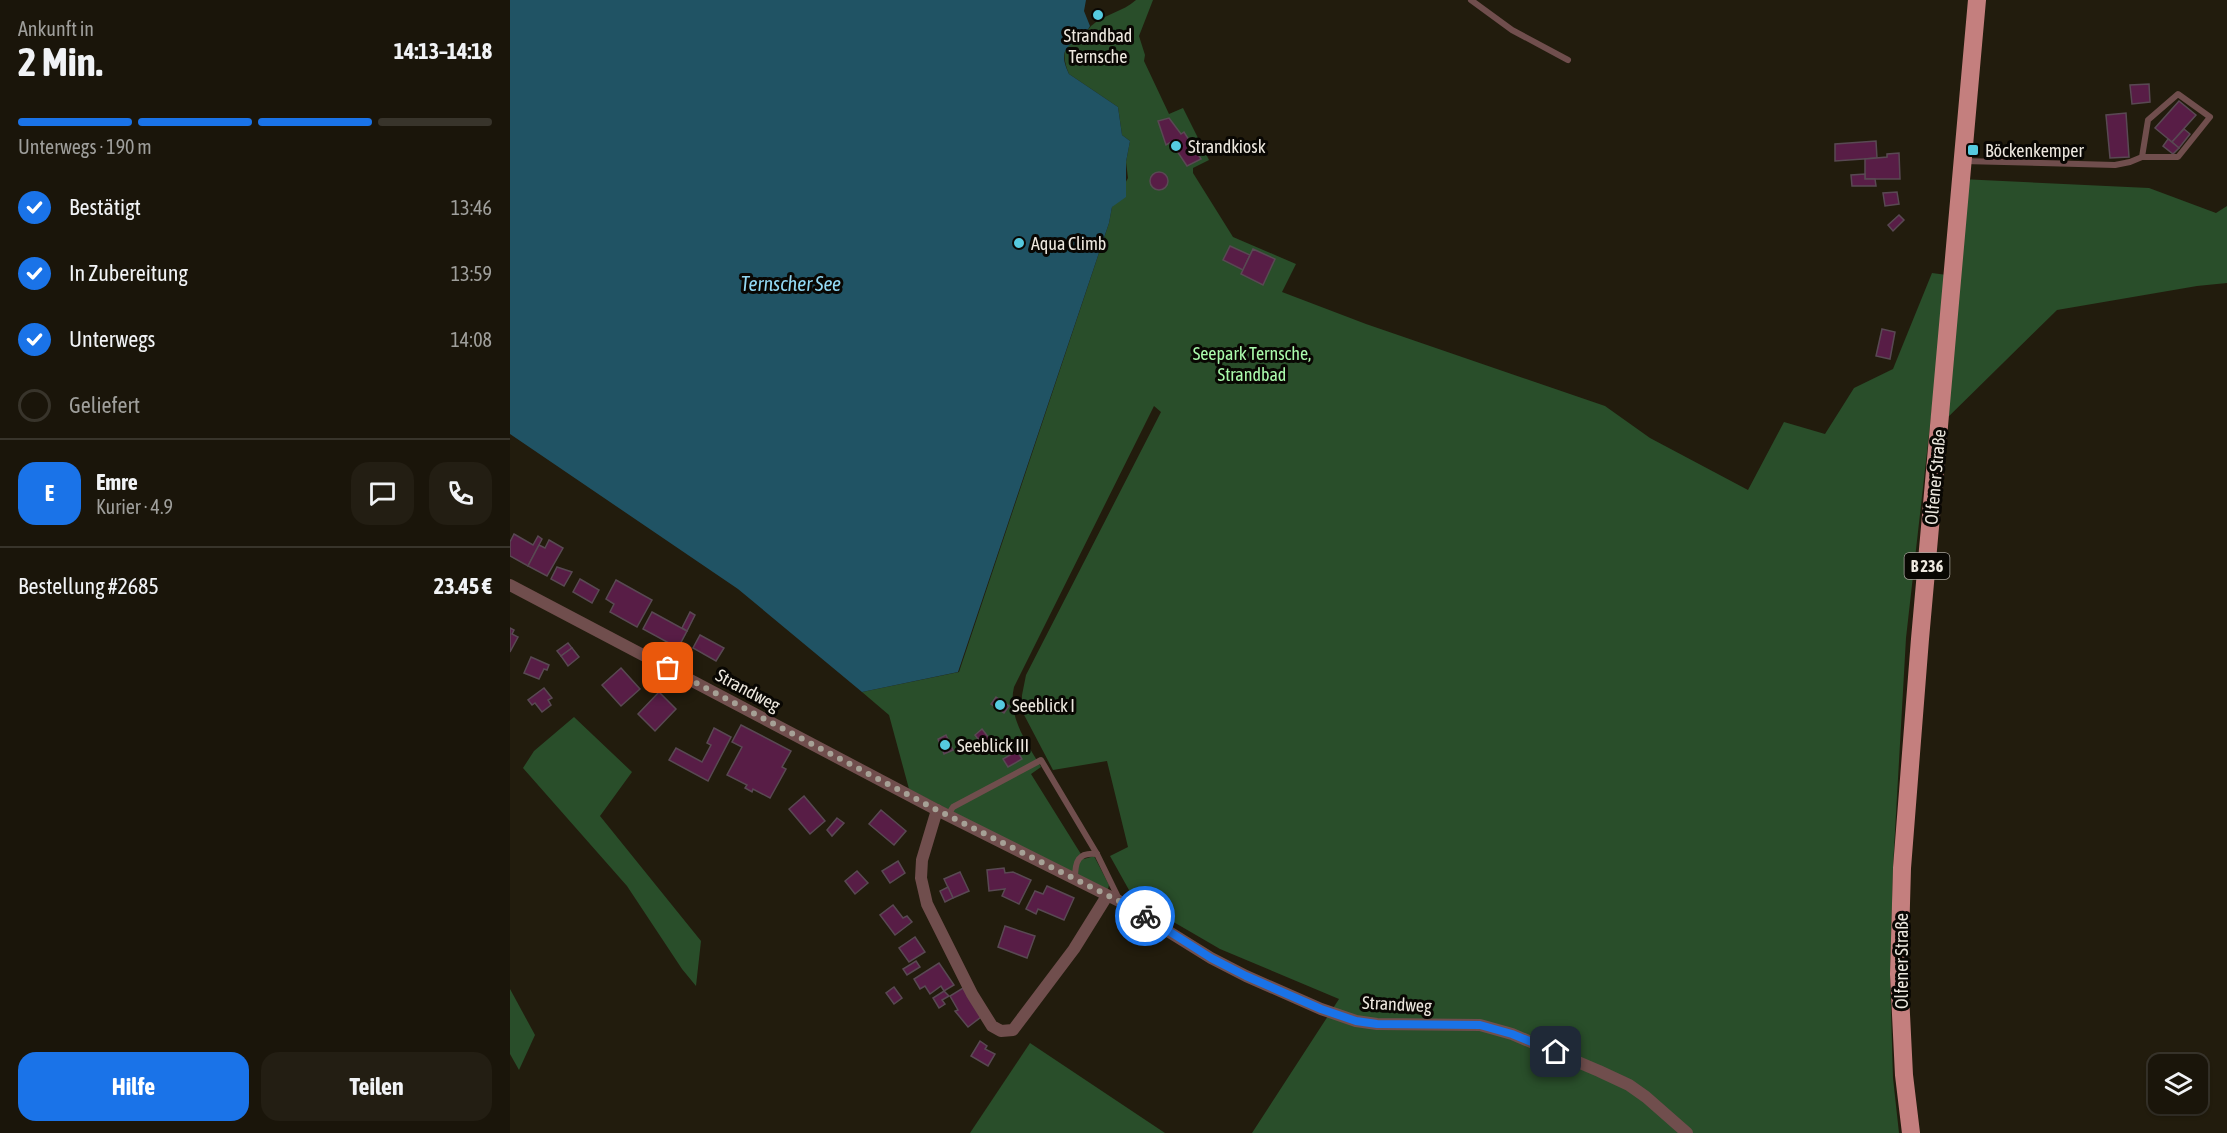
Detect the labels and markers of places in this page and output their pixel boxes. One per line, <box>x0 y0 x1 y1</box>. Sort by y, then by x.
marker: Strandbad Ternsche <box>1091 8 1105 22</box>
place label: Strandbad Ternsche <box>1064 25 1132 67</box>
place label: Strandkiosk <box>1188 136 1266 157</box>
marker: Strandkiosk <box>1169 139 1183 153</box>
place label: Böckenkemper <box>1985 140 2085 161</box>
marker: Böckenkemper <box>1966 143 1980 157</box>
place label: Aqua Climb <box>1031 233 1106 254</box>
marker: Aqua Climb <box>1012 236 1026 250</box>
pin <box>642 642 693 693</box>
place label: Seeblick I <box>1012 695 1075 716</box>
marker: Seeblick I <box>993 698 1007 712</box>
place label: Seeblick III <box>957 735 1029 756</box>
marker: Seeblick III <box>938 738 952 752</box>
pin <box>1530 1026 1581 1077</box>

